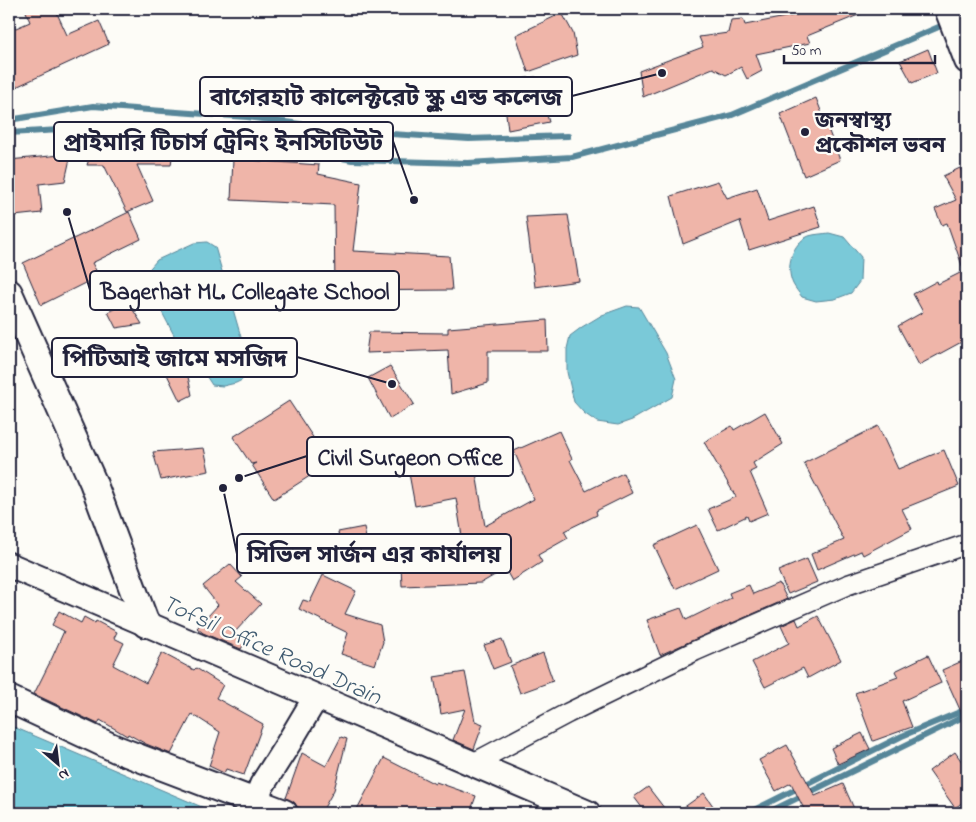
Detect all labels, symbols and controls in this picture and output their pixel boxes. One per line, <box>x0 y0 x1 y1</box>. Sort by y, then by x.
scale bar <box>784 32 935 64</box>
text: 50 m <box>791 40 822 62</box>
callout: বাগেরহাট কালেক্টরেট স্কুল এন্ড কলেজ <box>200 77 572 116</box>
text: বাগেরহাট কালেক্টরেট স্কুল এন্ড কলেজ <box>209 82 562 117</box>
place label: জনস্বাস্থ্য প্রকৌশল ভবন <box>814 106 946 163</box>
callout: প্রাইমারি টিচার্স ট্রেনিং ইনস্টিটিউট <box>54 122 393 161</box>
marker: জনস্বাস্থ্য প্রকৌশল ভবন <box>799 126 811 138</box>
text: প্রাইমারি টিচার্স ট্রেনিং ইনস্টিটিউট <box>63 127 384 162</box>
callout: Bagerhat ML. Collegate School <box>90 271 399 310</box>
text: Bagerhat ML. Collegate School <box>100 276 389 312</box>
callout: পিটিআই জামে মসজিদ <box>52 338 297 377</box>
text: পিটিআই জামে মসজিদ <box>62 343 288 378</box>
callout: Civil Surgeon Office <box>307 437 513 476</box>
text: Civil Surgeon Office <box>317 442 504 478</box>
callout: সিভিল সার্জন এর কার্যালয় <box>237 534 511 573</box>
text: সিভিল সার্জন এর কার্যালয় <box>246 539 502 574</box>
water label: Tofsil Office Road Drain <box>156 587 387 716</box>
north arrow <box>32 740 82 790</box>
text: N <box>54 763 73 786</box>

